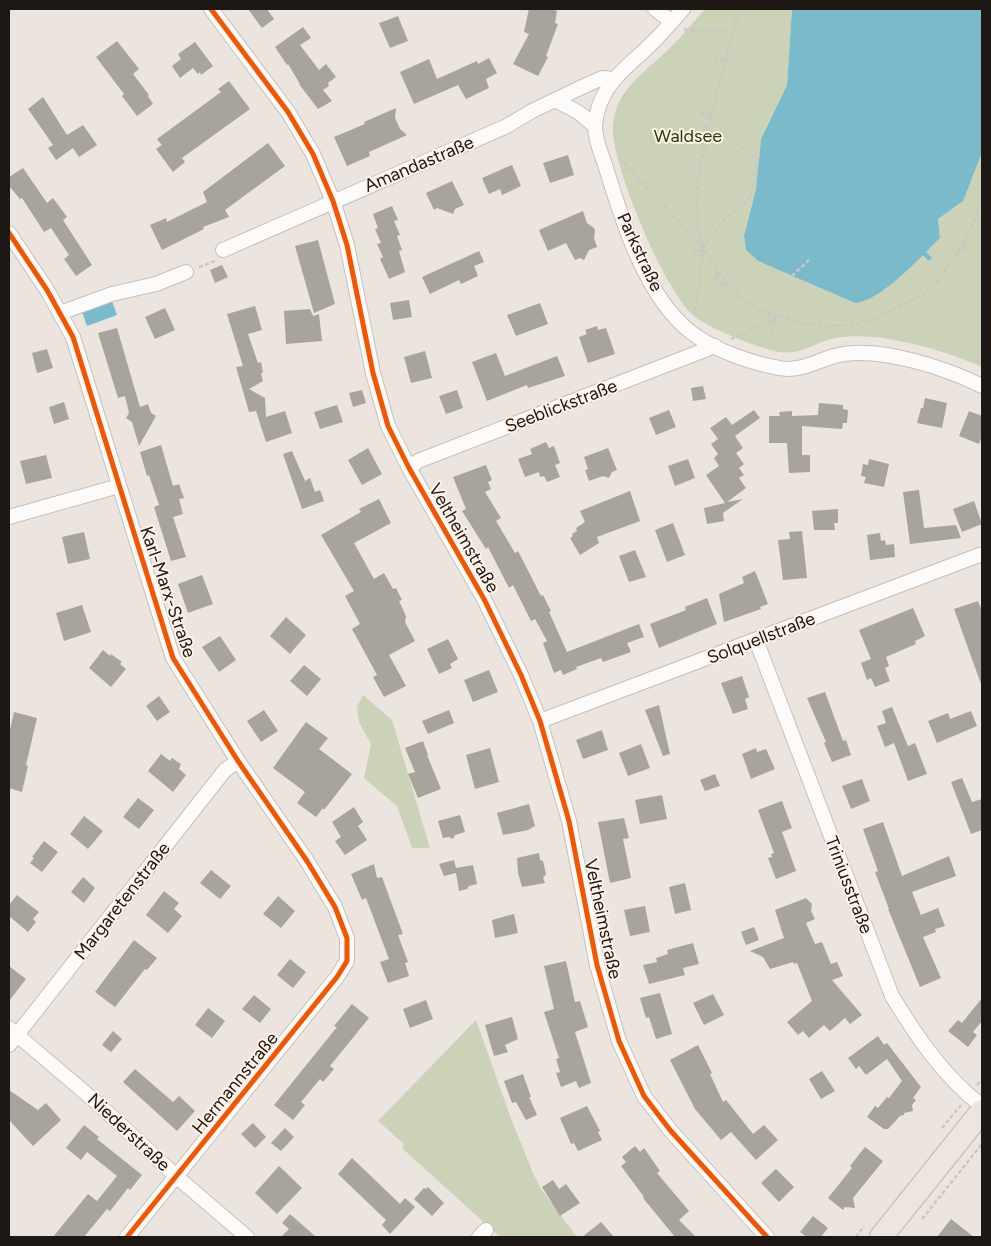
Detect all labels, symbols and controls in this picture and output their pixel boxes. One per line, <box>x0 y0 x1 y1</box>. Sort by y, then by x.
park label: Waldsee <box>654 125 722 147</box>
street label: Amandastraße <box>361 131 477 197</box>
street label: Parkstraße <box>612 209 668 295</box>
street label: Seeblickstraße <box>502 374 620 437</box>
street label: Veltheimstraße <box>424 480 504 597</box>
street label: Karl-Marx-Straße <box>135 524 201 661</box>
street label: Solquellstraße <box>704 607 818 669</box>
street label: Triniusstraße <box>820 833 878 937</box>
street label: Margaretenstraße <box>69 838 175 964</box>
street label: Veltheimstraße <box>580 857 626 981</box>
street label: Hermannstraße <box>187 1028 283 1138</box>
street label: Niederstraße <box>83 1088 175 1176</box>

